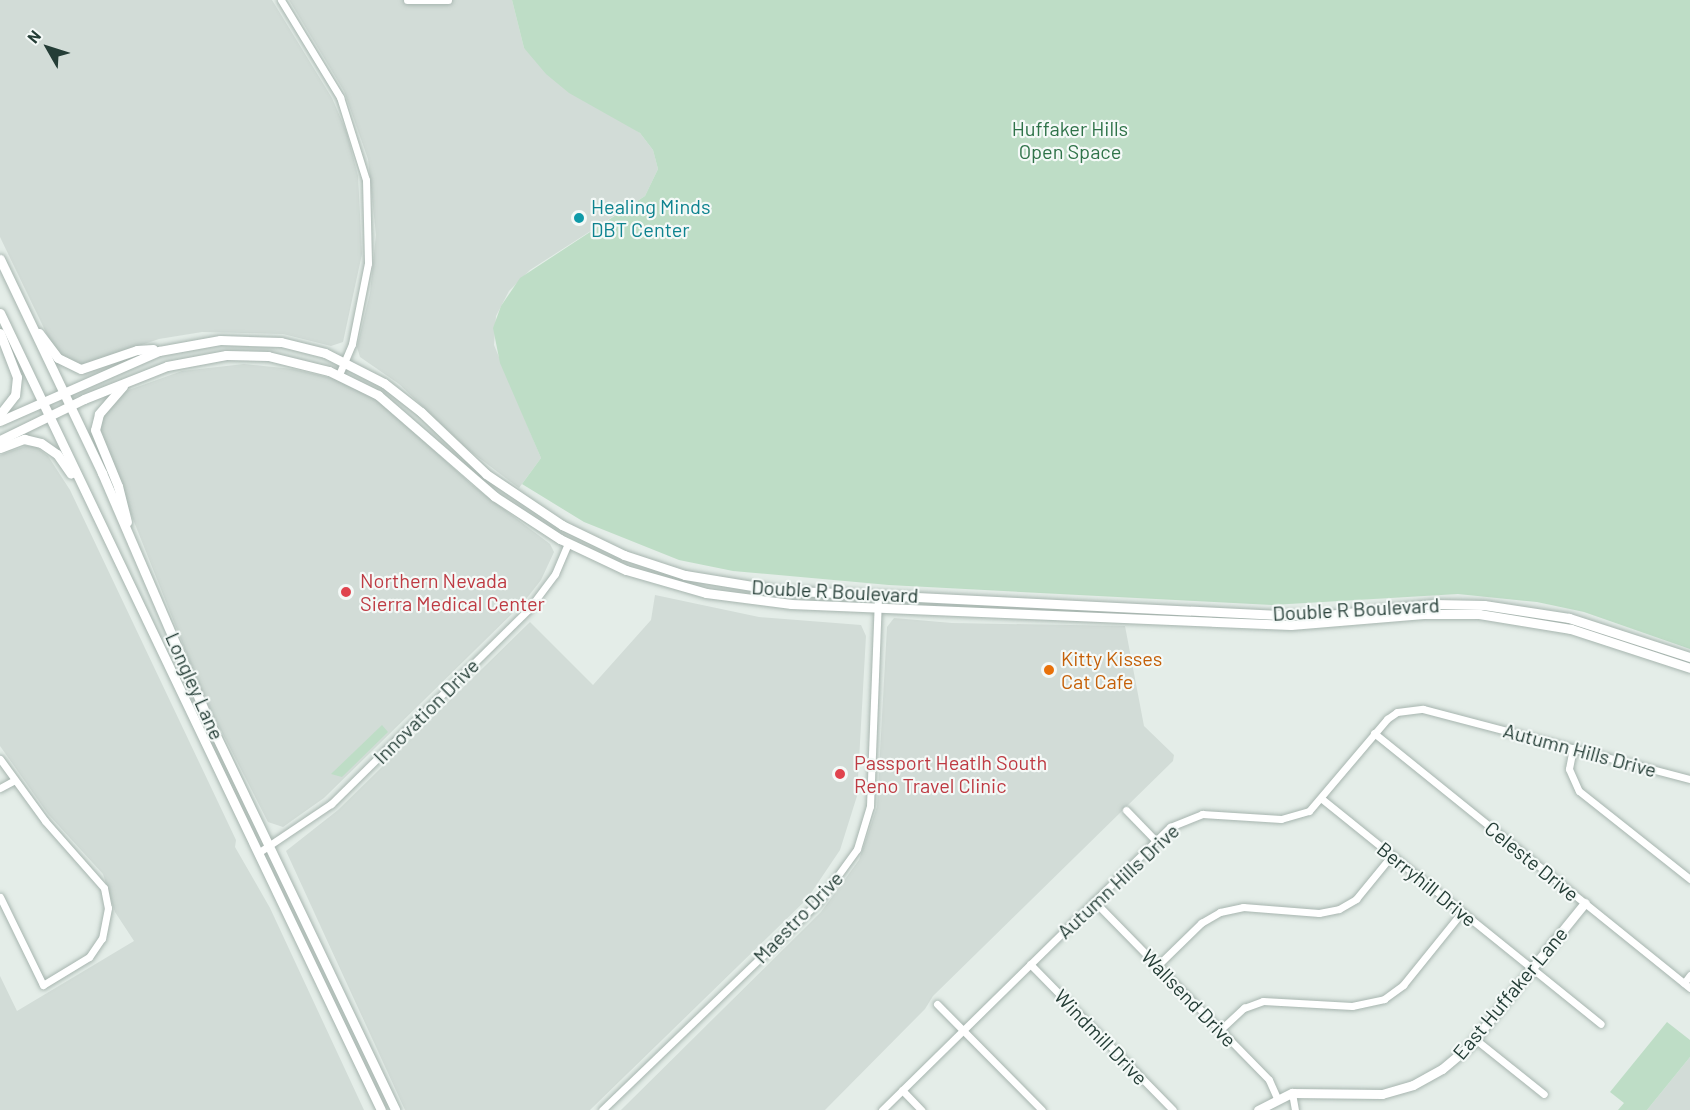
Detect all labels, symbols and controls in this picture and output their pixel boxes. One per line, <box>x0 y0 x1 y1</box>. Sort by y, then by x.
north arrow <box>18 18 78 78</box>
text: N <box>23 26 44 46</box>
park label: Huffaker Hills Open Space <box>1012 116 1128 163</box>
place label: Healing Minds DBT Center <box>591 195 711 242</box>
marker: Healing Minds DBT Center <box>572 211 586 225</box>
place label: Northern Nevada Sierra Medical Center <box>360 568 545 615</box>
street label: Double R Boulevard <box>751 575 919 607</box>
marker: Northern Nevada Sierra Medical Center <box>337 583 355 601</box>
street label: Double R Boulevard <box>1272 593 1440 625</box>
street label: Longley Lane <box>161 629 229 743</box>
place label: Kitty Kisses Cat Cafe <box>1061 646 1162 693</box>
street label: Innovation Drive <box>368 653 484 769</box>
marker: Kitty Kisses Cat Cafe <box>1042 663 1056 677</box>
street label: Autumn Hills Drive <box>1501 718 1659 782</box>
place label: Passport Heatlh South Reno Travel Clinic <box>854 750 1047 797</box>
marker: Passport Heatlh South Reno Travel Clinic <box>831 765 849 783</box>
street label: Celeste Drive <box>1480 816 1584 906</box>
street label: Autumn Hills Drive <box>1052 818 1184 944</box>
street label: Berryhill Drive <box>1372 837 1482 931</box>
street label: Maestro Drive <box>748 866 848 968</box>
street label: East Huffaker Lane <box>1448 922 1572 1064</box>
street label: Wallsend Drive <box>1136 944 1242 1052</box>
street label: Windmill Drive <box>1049 984 1153 1090</box>

